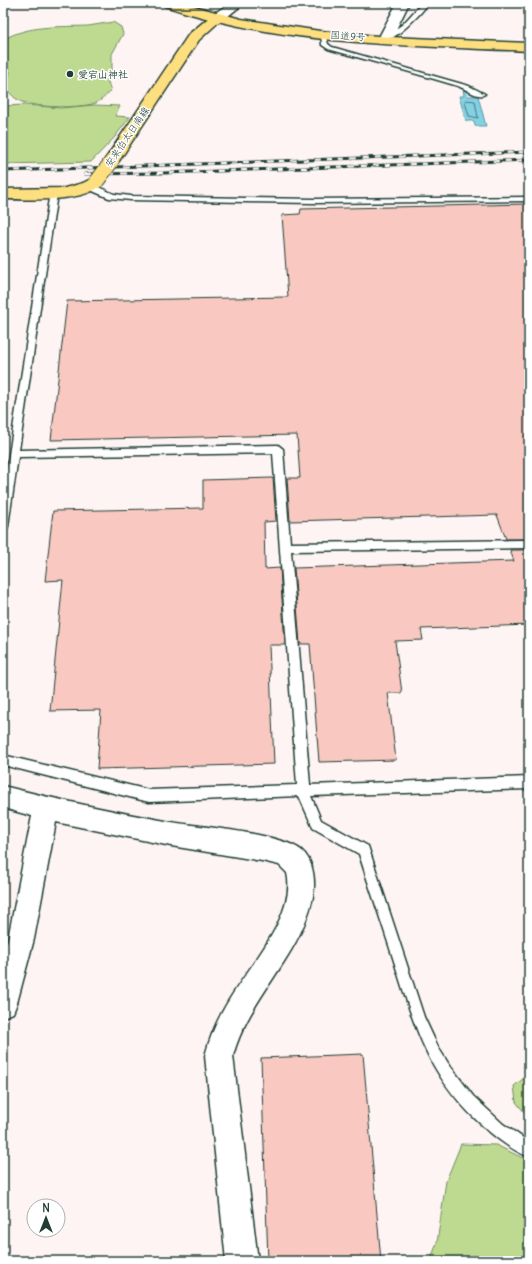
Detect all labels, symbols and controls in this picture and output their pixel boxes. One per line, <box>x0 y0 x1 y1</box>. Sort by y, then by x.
street label: 国道9号 <box>330 28 366 44</box>
place label: 愛宕山神社 <box>78 68 128 81</box>
marker: 愛宕山神社 <box>65 69 75 79</box>
street label: 安来伯太日南線 <box>102 104 152 170</box>
north arrow <box>26 1198 66 1238</box>
text: N <box>42 1201 50 1215</box>

